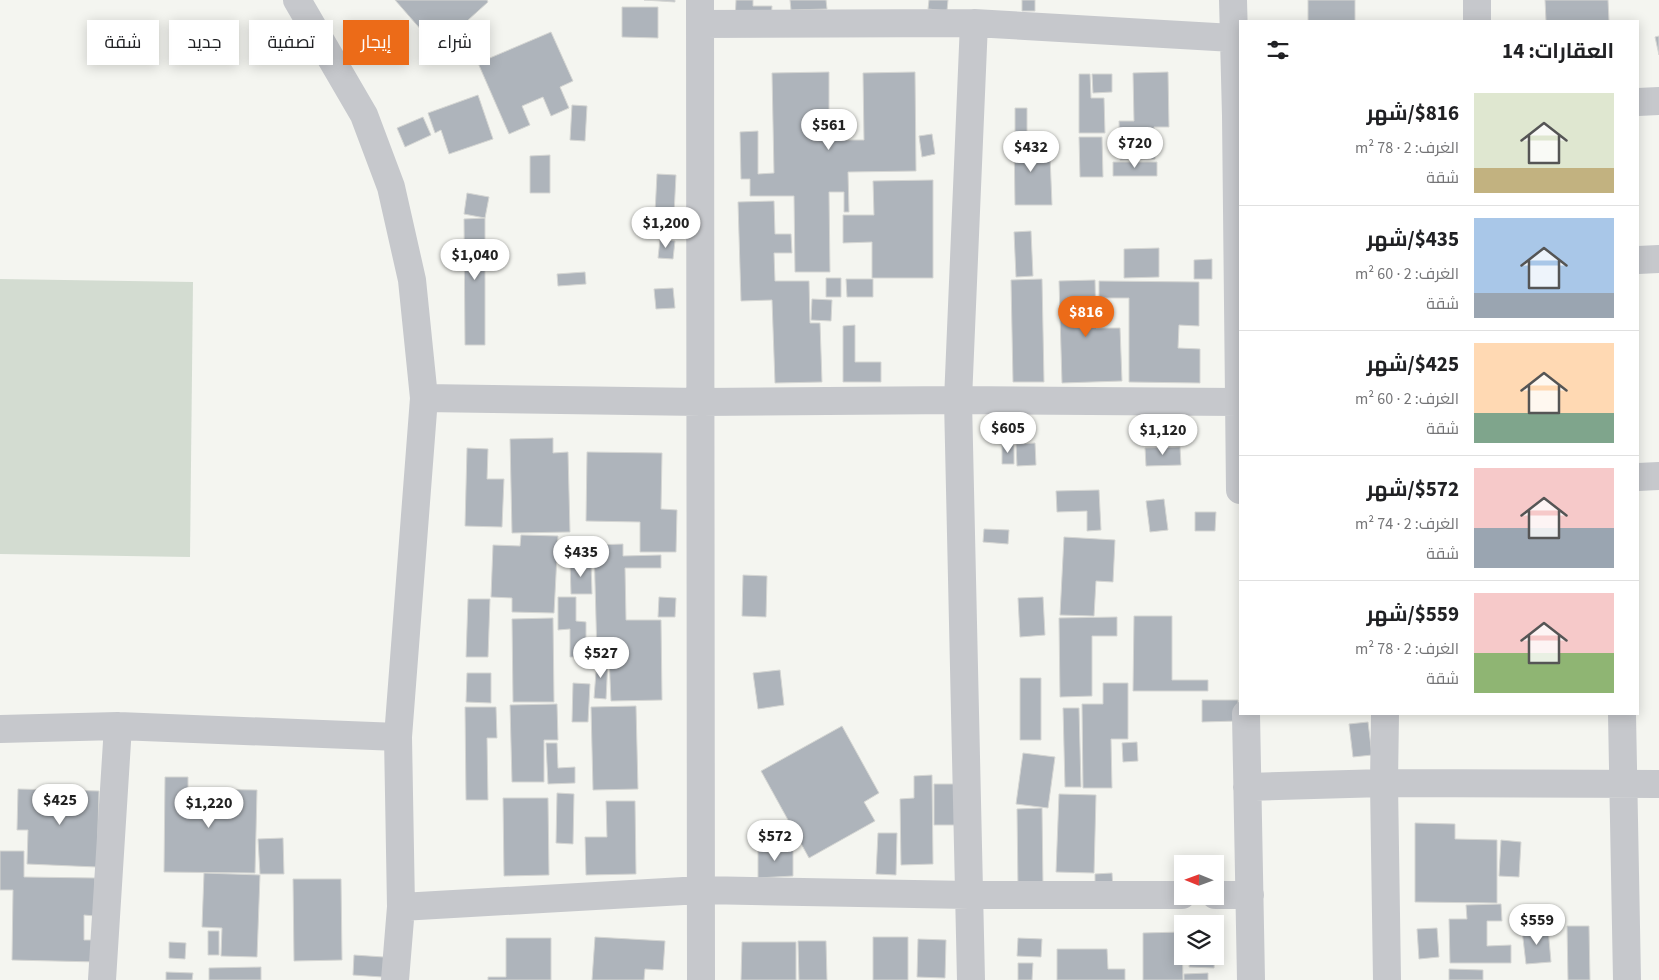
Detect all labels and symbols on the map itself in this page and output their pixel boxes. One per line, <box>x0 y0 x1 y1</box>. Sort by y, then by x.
pin: $561 <box>799 108 859 151</box>
pin: $720 <box>1105 126 1165 169</box>
pin: $432 <box>1001 130 1061 173</box>
pin: $1,200 <box>625 206 707 249</box>
pin: $1,040 <box>434 238 516 281</box>
pin: $816 <box>1056 296 1116 338</box>
pin: $605 <box>978 412 1038 454</box>
pin: $1,120 <box>1122 414 1204 456</box>
pin: $435 <box>551 536 611 578</box>
pin: $527 <box>571 636 631 679</box>
pin: $425 <box>30 784 90 826</box>
pin: $1,220 <box>168 786 250 829</box>
pin: $572 <box>745 820 805 862</box>
north arrow <box>1174 855 1224 905</box>
pin: $559 <box>1507 904 1567 946</box>

